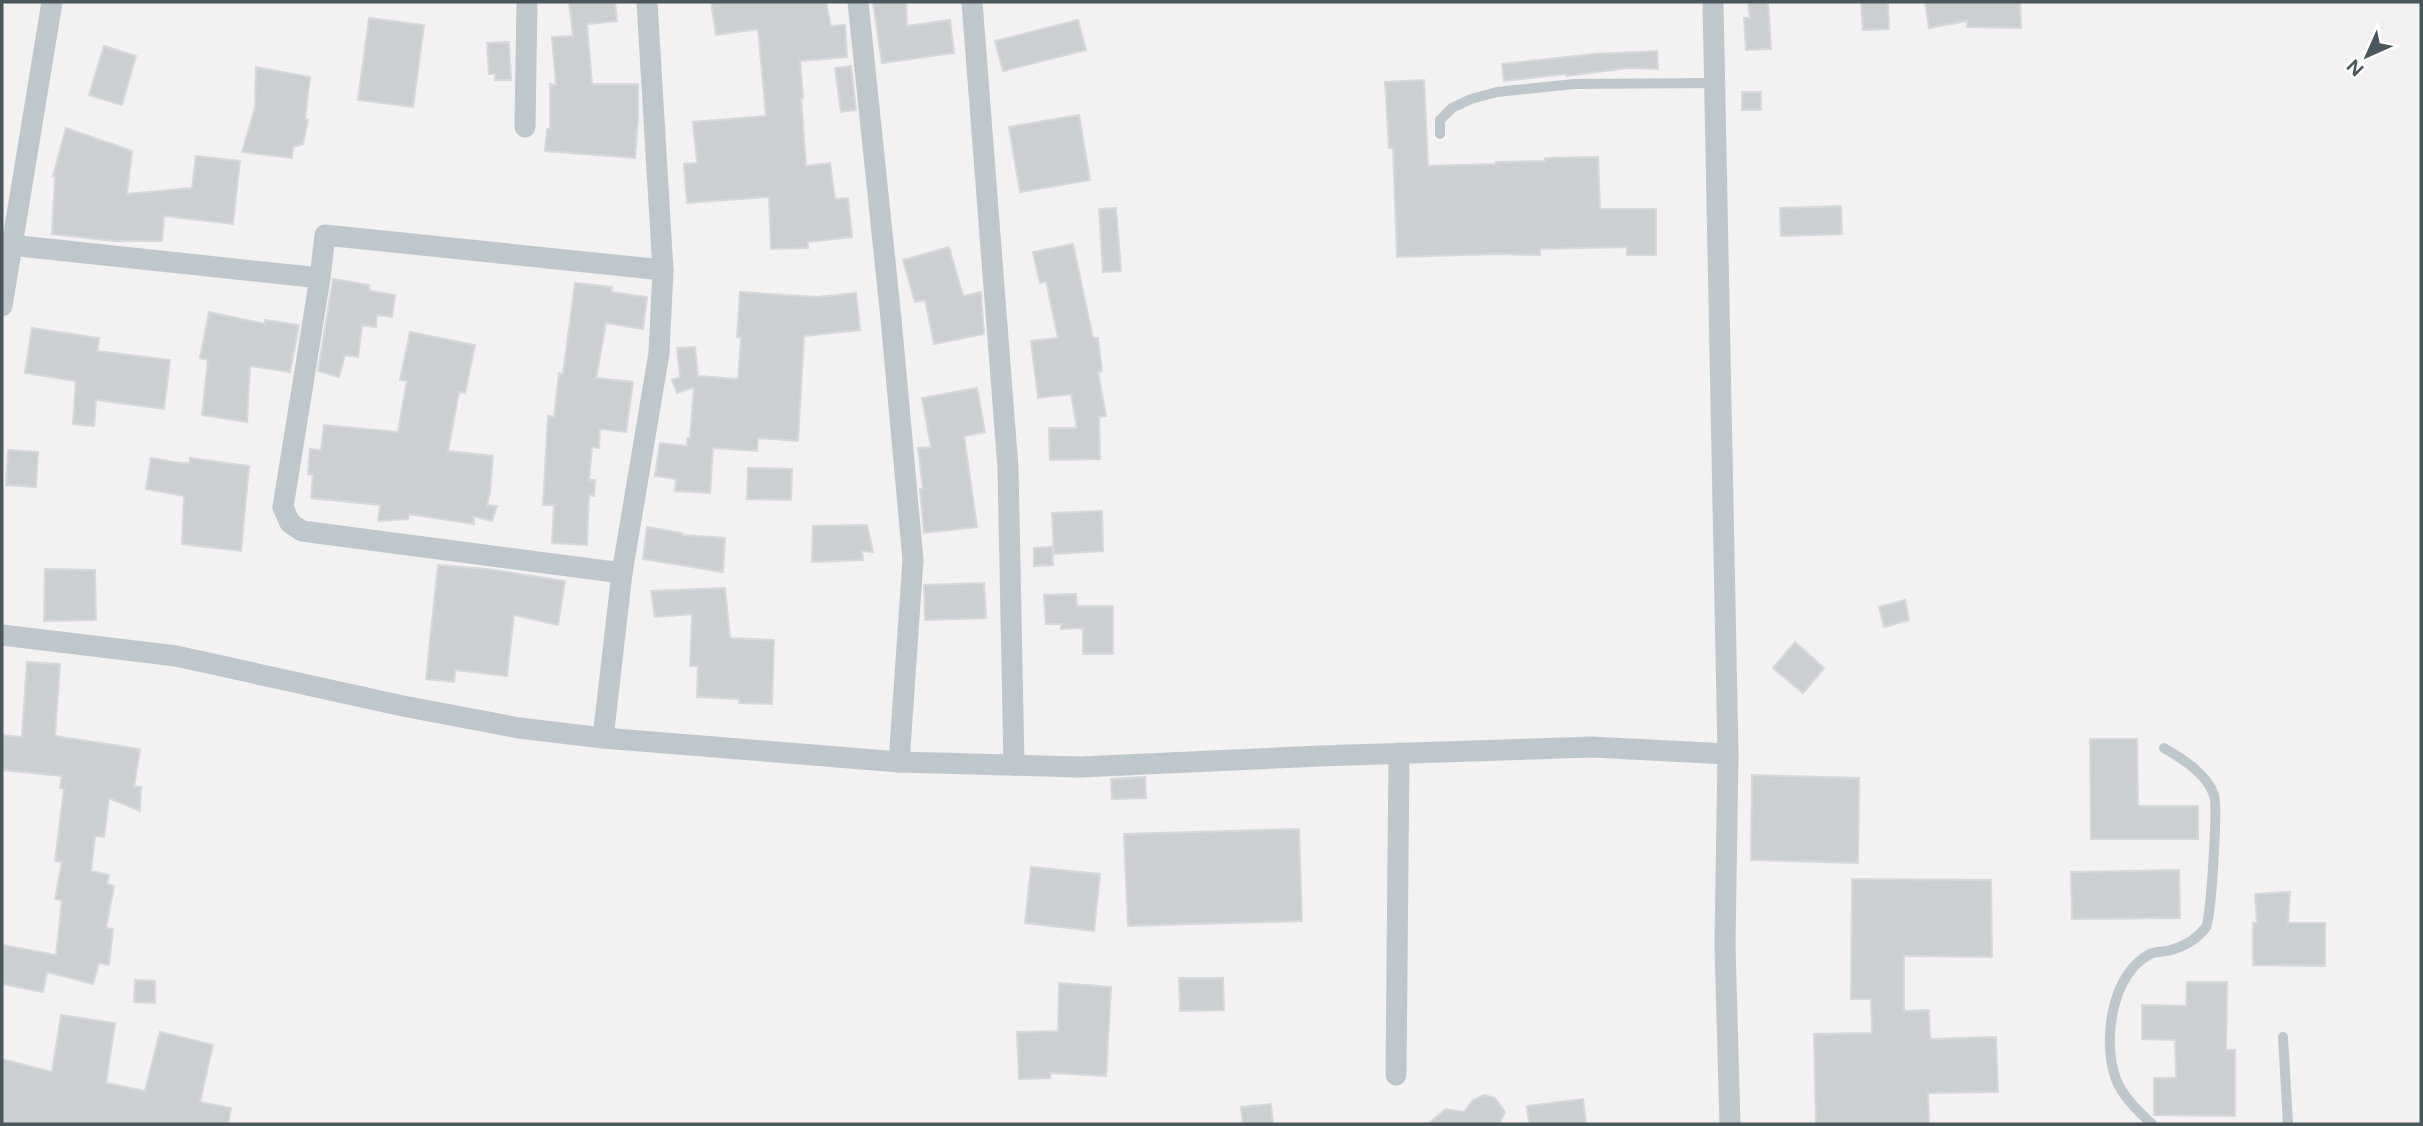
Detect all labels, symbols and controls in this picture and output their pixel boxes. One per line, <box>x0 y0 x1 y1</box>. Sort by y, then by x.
north arrow <box>2332 21 2402 91</box>
text: N <box>2342 54 2369 81</box>

